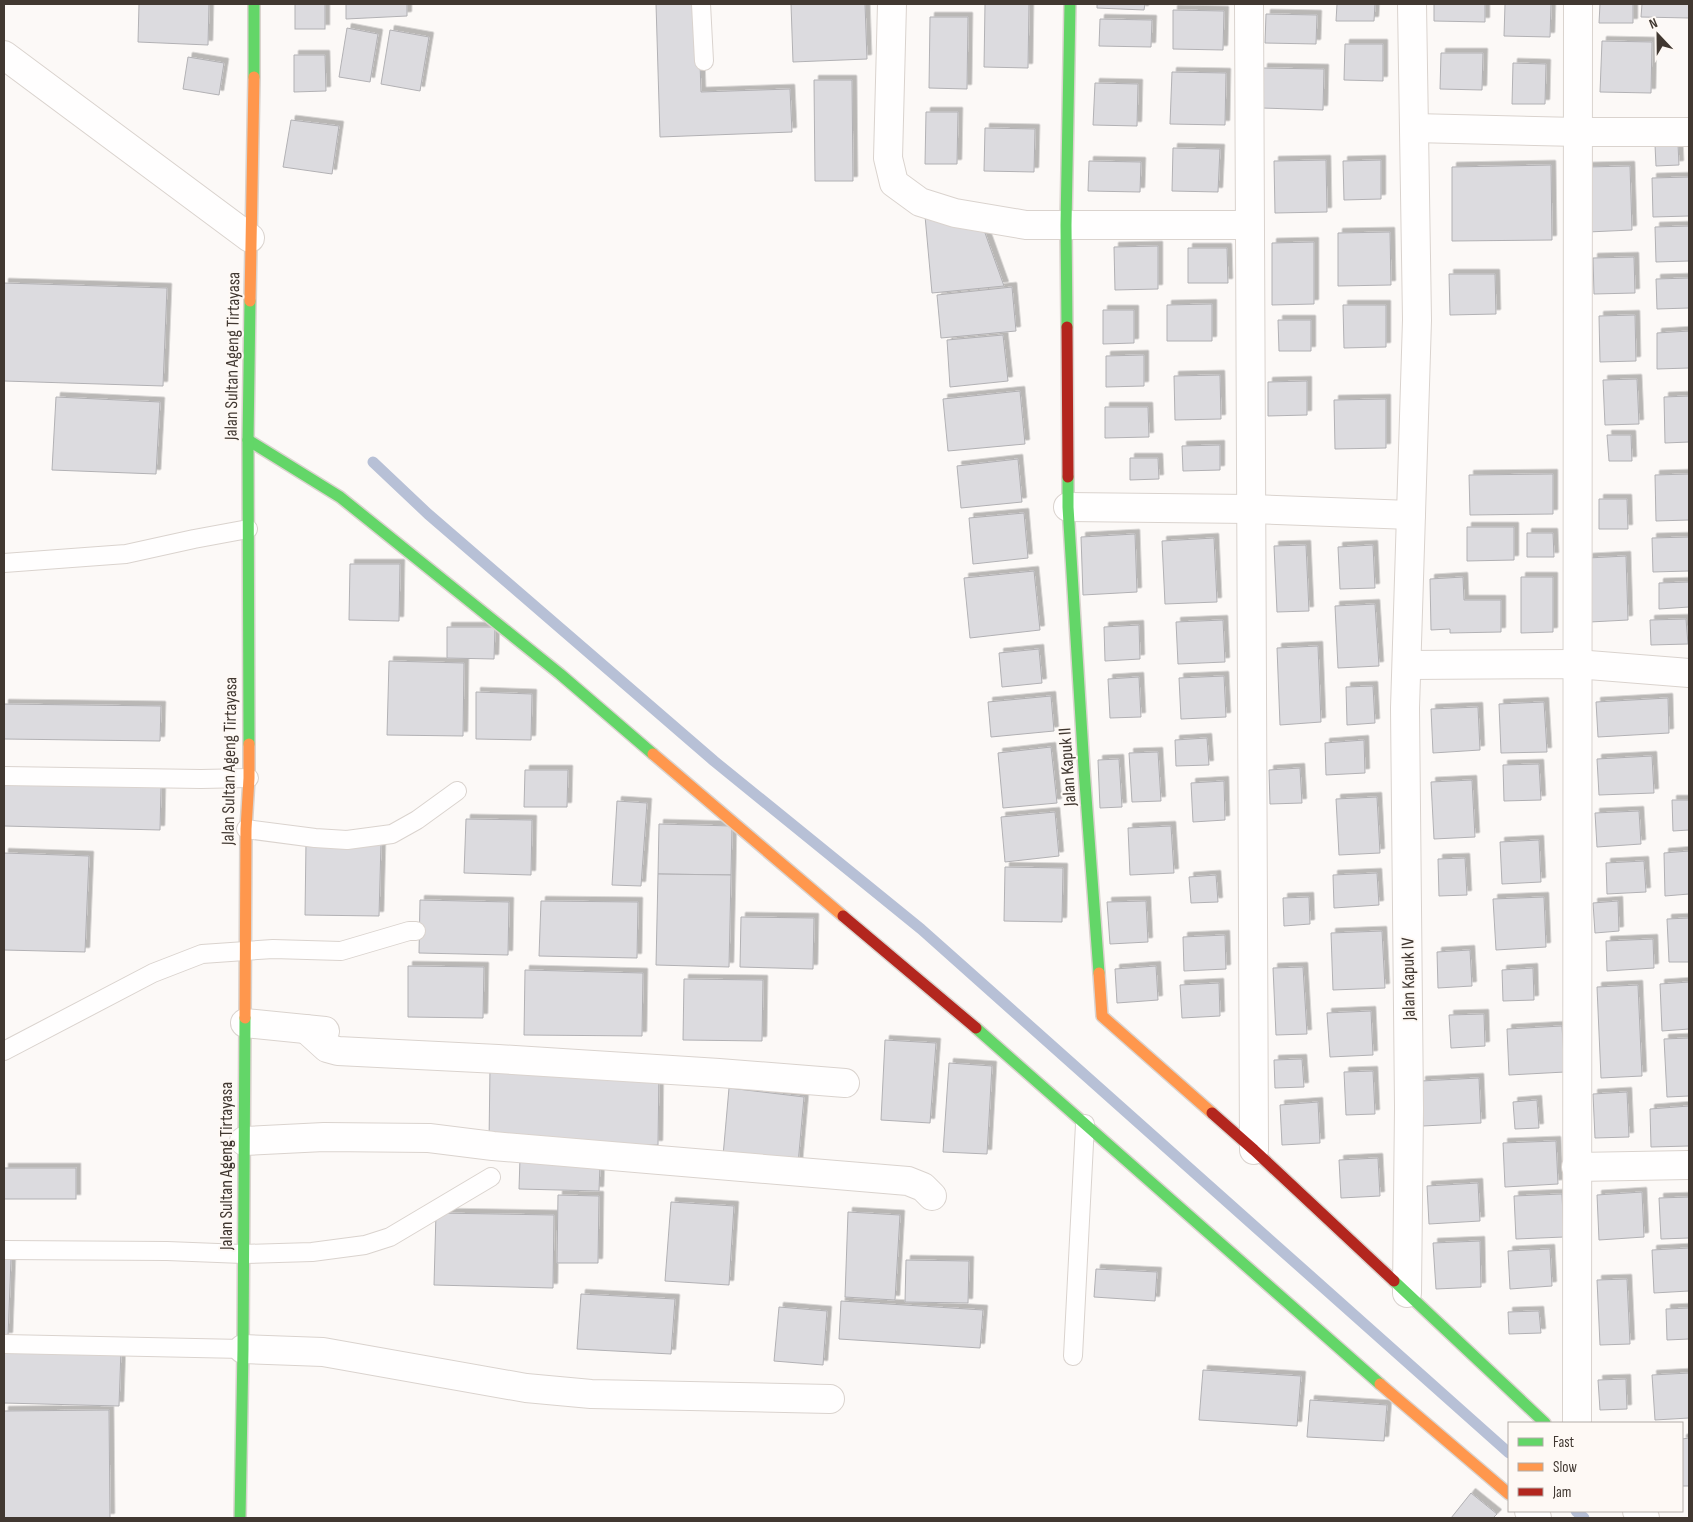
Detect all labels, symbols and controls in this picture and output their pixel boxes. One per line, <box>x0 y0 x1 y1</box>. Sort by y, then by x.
north arrow <box>1633 10 1683 60</box>
text: N <box>1647 14 1660 33</box>
street label: Jalan Sultan Ageng Tirtayasa <box>221 272 244 441</box>
street label: Jalan Sultan Ageng Tirtayasa <box>218 677 241 846</box>
street label: Jalan Kapuk II <box>1054 727 1081 808</box>
street label: Jalan Kapuk IV <box>1397 937 1420 1022</box>
street label: Jalan Sultan Ageng Tirtayasa <box>216 1082 237 1251</box>
legend <box>1508 1422 1683 1512</box>
text: Fast <box>1553 1433 1575 1452</box>
text: Slow <box>1553 1458 1577 1477</box>
text: Jam <box>1552 1483 1571 1502</box>

